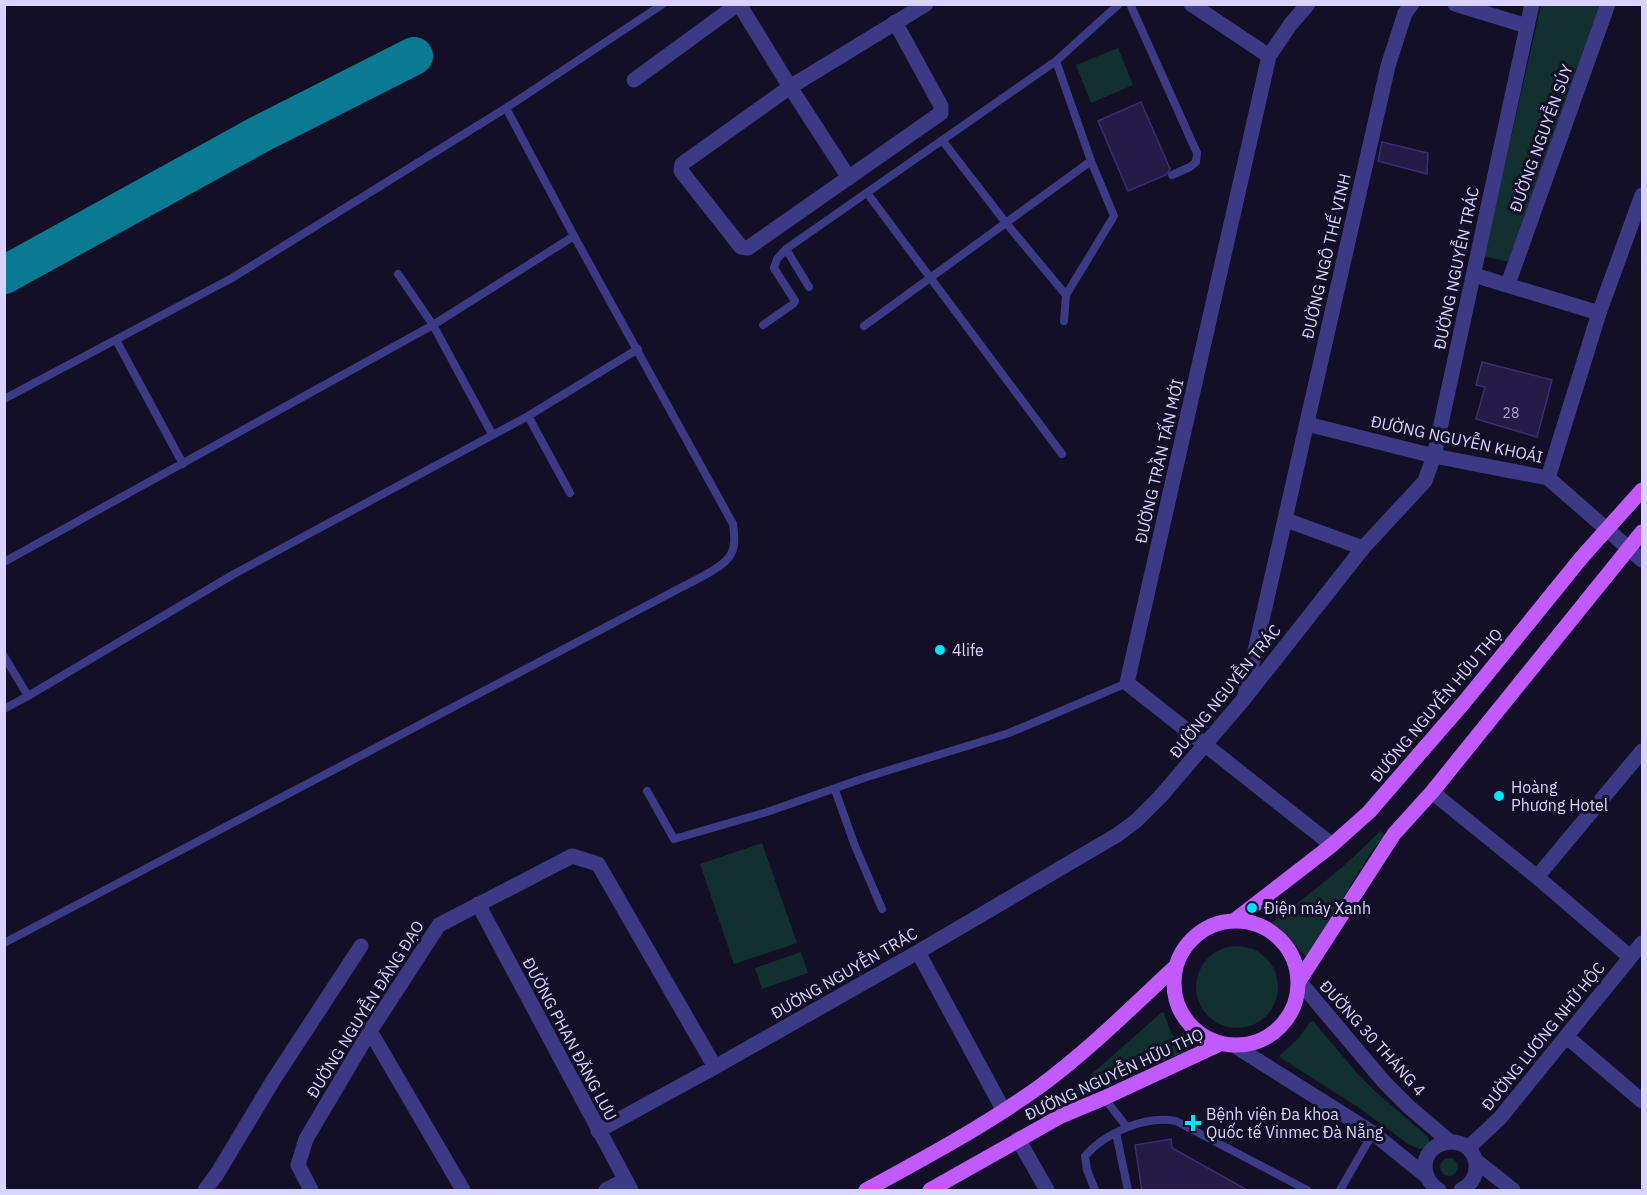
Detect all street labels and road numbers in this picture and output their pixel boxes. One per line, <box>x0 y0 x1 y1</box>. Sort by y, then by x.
street label: ĐƯỜNG NGUYỄN SÚY <box>1503 60 1577 215</box>
street label: ĐƯỜNG NGÔ THẾ VINH <box>1295 171 1355 341</box>
street label: ĐƯỜNG NGUYỄN TRÁC <box>1427 184 1483 351</box>
street label: ĐƯỜNG TRẦN TẤN MỚI <box>1128 376 1188 545</box>
street label: ĐƯỜNG NGUYỄN KHOÁI <box>1369 409 1545 467</box>
street label: ĐƯỜNG NGUYỄN TRÁC <box>1164 619 1285 762</box>
street label: ĐƯỜNG NGUYỄN HỮU THỌ <box>1364 623 1506 786</box>
street label: ĐƯỜNG NGUYỄN ĐĂNG ĐẠO <box>300 916 428 1101</box>
street label: ĐƯỜNG NGUYỄN TRÁC <box>766 921 921 1023</box>
street label: ĐƯỜNG PHAN ĐĂNG LƯU <box>518 954 622 1124</box>
street label: ĐƯỜNG LƯƠNG NHỮ HỘC <box>1476 957 1609 1114</box>
street label: ĐƯỜNG 30 THÁNG 4 <box>1316 975 1431 1100</box>
street label: ĐƯỜNG NGUYỄN HỮU THỌ <box>1021 1022 1207 1124</box>

